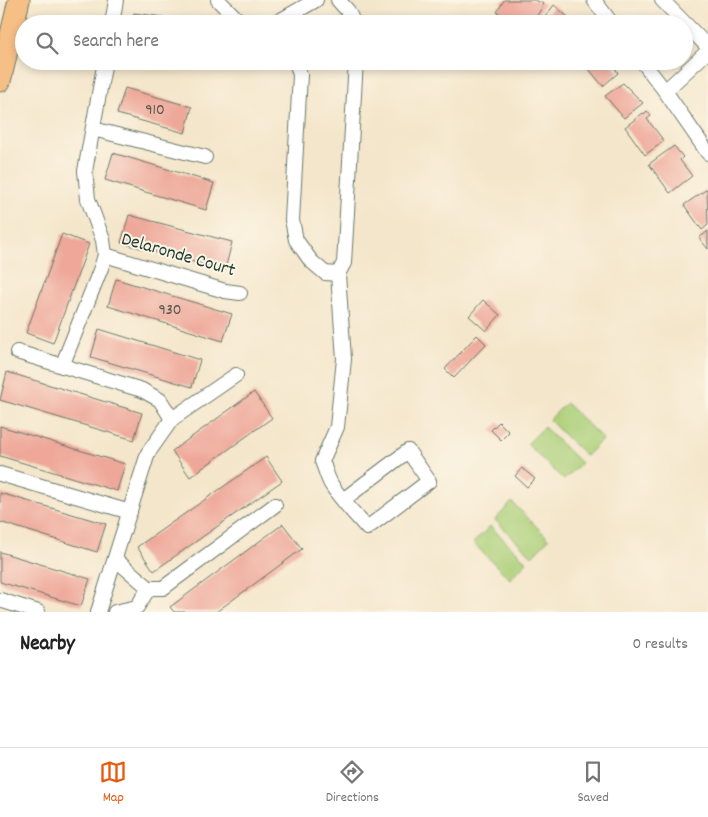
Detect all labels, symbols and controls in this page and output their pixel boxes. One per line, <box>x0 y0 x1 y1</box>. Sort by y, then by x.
search box <box>15 15 693 70</box>
icon: search <box>33 29 61 57</box>
text: Search here <box>73 29 159 56</box>
house number: 910 <box>145 99 165 122</box>
street label: Delaronde Court <box>118 227 238 285</box>
house number: 930 <box>158 299 182 322</box>
text: Nearby <box>20 630 75 660</box>
text: 0 results <box>633 633 688 656</box>
tab: Map <box>99 758 127 808</box>
tab: Directions <box>326 758 379 808</box>
tab: Saved <box>577 758 609 808</box>

